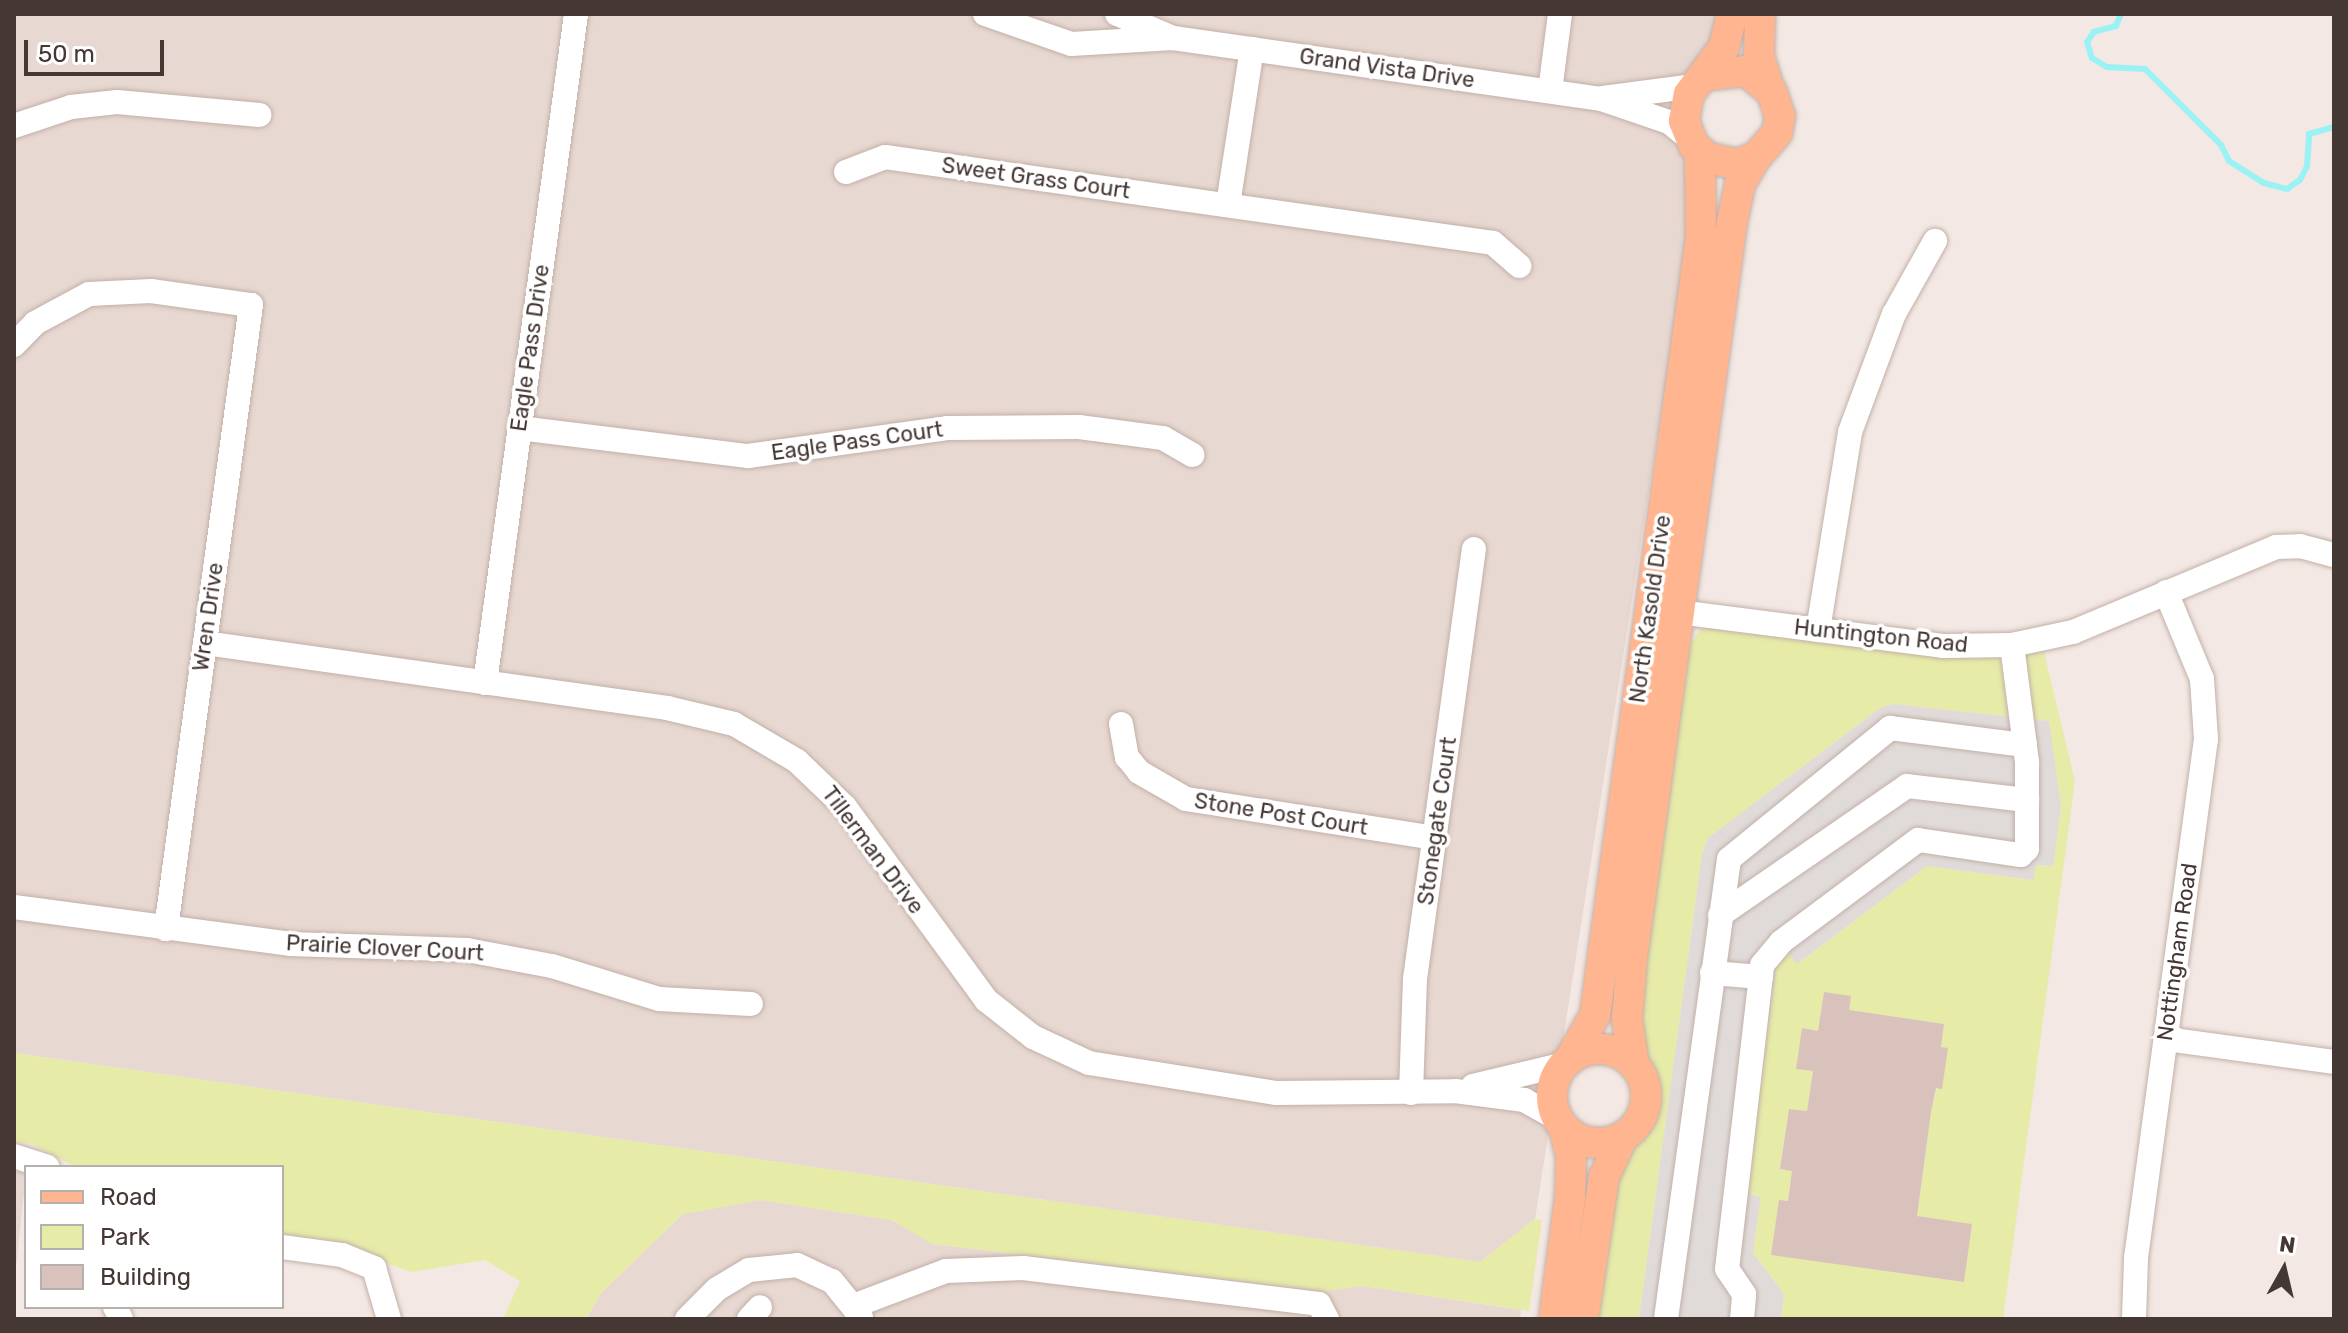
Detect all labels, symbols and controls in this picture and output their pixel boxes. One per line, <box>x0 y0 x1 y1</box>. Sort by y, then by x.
scale bar <box>28 24 168 74</box>
text: 50 m <box>38 40 95 68</box>
street label: Grand Vista Drive <box>1297 43 1477 93</box>
street label: Sweet Grass Court <box>940 152 1132 204</box>
street label: Eagle Pass Drive <box>505 263 555 433</box>
street label: Eagle Pass Court <box>769 416 945 466</box>
street label: North Kasold Drive <box>1624 513 1676 705</box>
street label: Wren Drive <box>187 561 229 673</box>
street label: Huntington Road <box>1793 614 1969 658</box>
street label: Stonegate Court <box>1412 735 1462 907</box>
street label: Tillerman Drive <box>816 781 930 919</box>
street label: Stone Post Court <box>1192 787 1370 841</box>
street label: Nottingham Road <box>2151 861 2203 1043</box>
street label: Prairie Clover Court <box>285 930 485 966</box>
legend <box>24 1165 284 1309</box>
text: Road <box>100 1183 157 1211</box>
text: Park <box>100 1223 150 1251</box>
north arrow <box>2244 1229 2324 1309</box>
text: N <box>2278 1230 2297 1259</box>
text: Building <box>100 1263 191 1291</box>

